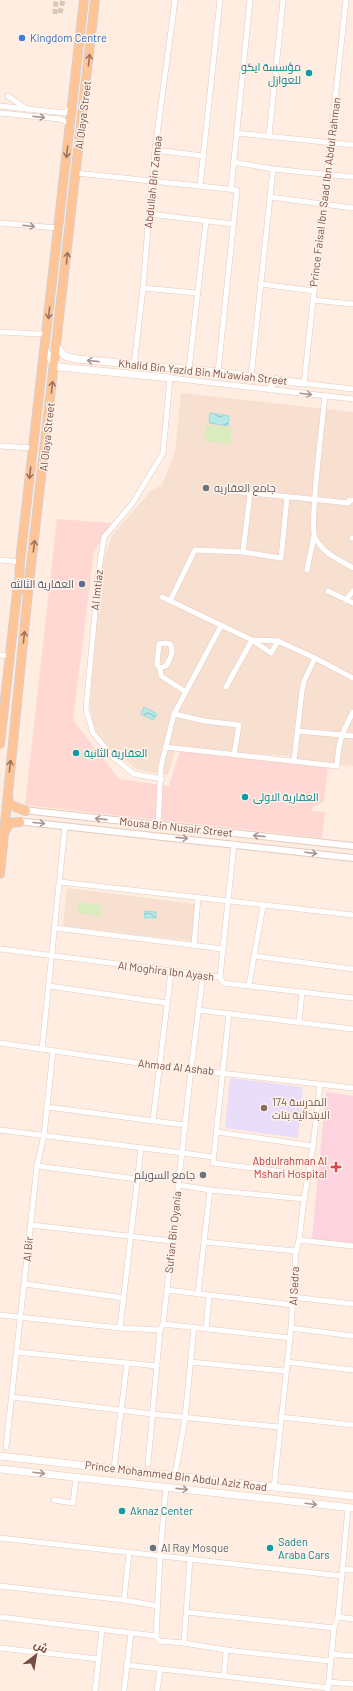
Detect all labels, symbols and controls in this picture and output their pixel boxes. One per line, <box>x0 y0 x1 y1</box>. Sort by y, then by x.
place label: Kingdom Centre <box>30 31 107 44</box>
marker: Kingdom Centre <box>17 33 27 43</box>
one-way arrow <box>85 54 93 67</box>
place label: مؤسسة ايكو للعوازل <box>241 60 301 87</box>
marker: مؤسسة ايكو للعوازل <box>304 68 314 78</box>
street label: Al Olaya Street <box>72 80 93 150</box>
street label: Prince Faisal Ibn Saad Ibn Abdul Rahman <box>306 96 343 287</box>
one-way arrow <box>32 113 45 121</box>
street label: Abdullah Bin Zamaa <box>141 135 164 229</box>
one-way arrow <box>63 145 71 158</box>
one-way arrow <box>22 222 35 229</box>
one-way arrow <box>63 252 70 265</box>
one-way arrow <box>45 306 52 319</box>
street label: Khalid Bin Yazid Bin Mu'awiah Street <box>118 356 288 387</box>
one-way arrow <box>87 357 100 364</box>
one-way arrow <box>48 381 56 394</box>
one-way arrow <box>299 390 312 398</box>
street label: Al Olaya Street <box>36 402 57 472</box>
one-way arrow <box>27 466 34 479</box>
place label: جامع العقاريه <box>214 481 276 496</box>
marker: جامع العقاريه <box>201 483 211 493</box>
one-way arrow <box>30 539 38 552</box>
street label: Al Imtiaz <box>88 569 105 611</box>
place label: العقارية الثالثه <box>10 577 74 591</box>
marker: العقارية الثالثه <box>77 579 87 589</box>
one-way arrow <box>20 630 28 643</box>
place label: العقارية الثانية <box>84 746 148 760</box>
marker: العقارية الثانية <box>71 748 81 758</box>
one-way arrow <box>6 760 14 773</box>
place label: العقارية الاولى <box>253 790 319 804</box>
marker: العقارية الاولى <box>240 792 250 802</box>
street label: Mousa Bin Nusair Street <box>119 814 233 839</box>
one-way arrow <box>95 816 108 823</box>
one-way arrow <box>32 820 45 827</box>
one-way arrow <box>253 832 266 839</box>
one-way arrow <box>175 835 188 842</box>
one-way arrow <box>304 849 317 857</box>
street label: Al Moghira Ibn Ayash <box>117 958 215 983</box>
street label: Ahmad Al Ashab <box>137 1056 215 1077</box>
place label: المدرسة 174 الابتدائية بنات <box>272 1095 330 1121</box>
marker: المدرسة 174 الابتدائية بنات <box>259 1103 269 1113</box>
place label: Abdulrahman Al Mshari Hospital <box>252 1154 327 1180</box>
marker: Abdulrahman Al Mshari Hospital <box>330 1161 342 1173</box>
place label: جامع السويلم <box>134 1168 195 1183</box>
marker: جامع السويلم <box>198 1170 208 1180</box>
street label: Sufian Bin Oyania <box>162 1190 183 1274</box>
street label: Al Bir <box>20 1236 35 1262</box>
street label: Al Sedra <box>286 1266 301 1306</box>
street label: Prince Mohammed Bin Abdul Aziz Road <box>84 1458 268 1493</box>
one-way arrow <box>32 1470 45 1477</box>
one-way arrow <box>175 1485 188 1493</box>
one-way arrow <box>304 1500 317 1507</box>
place label: Aknaz Center <box>130 1504 193 1517</box>
marker: Aknaz Center <box>117 1506 127 1516</box>
place label: Saden Araba Cars <box>278 1535 330 1561</box>
place label: Al Ray Mosque <box>161 1541 229 1554</box>
marker: Al Ray Mosque <box>148 1543 158 1553</box>
marker: Saden Araba Cars <box>265 1543 275 1553</box>
north arrow <box>16 1635 56 1675</box>
text: ش <box>31 1637 51 1656</box>

